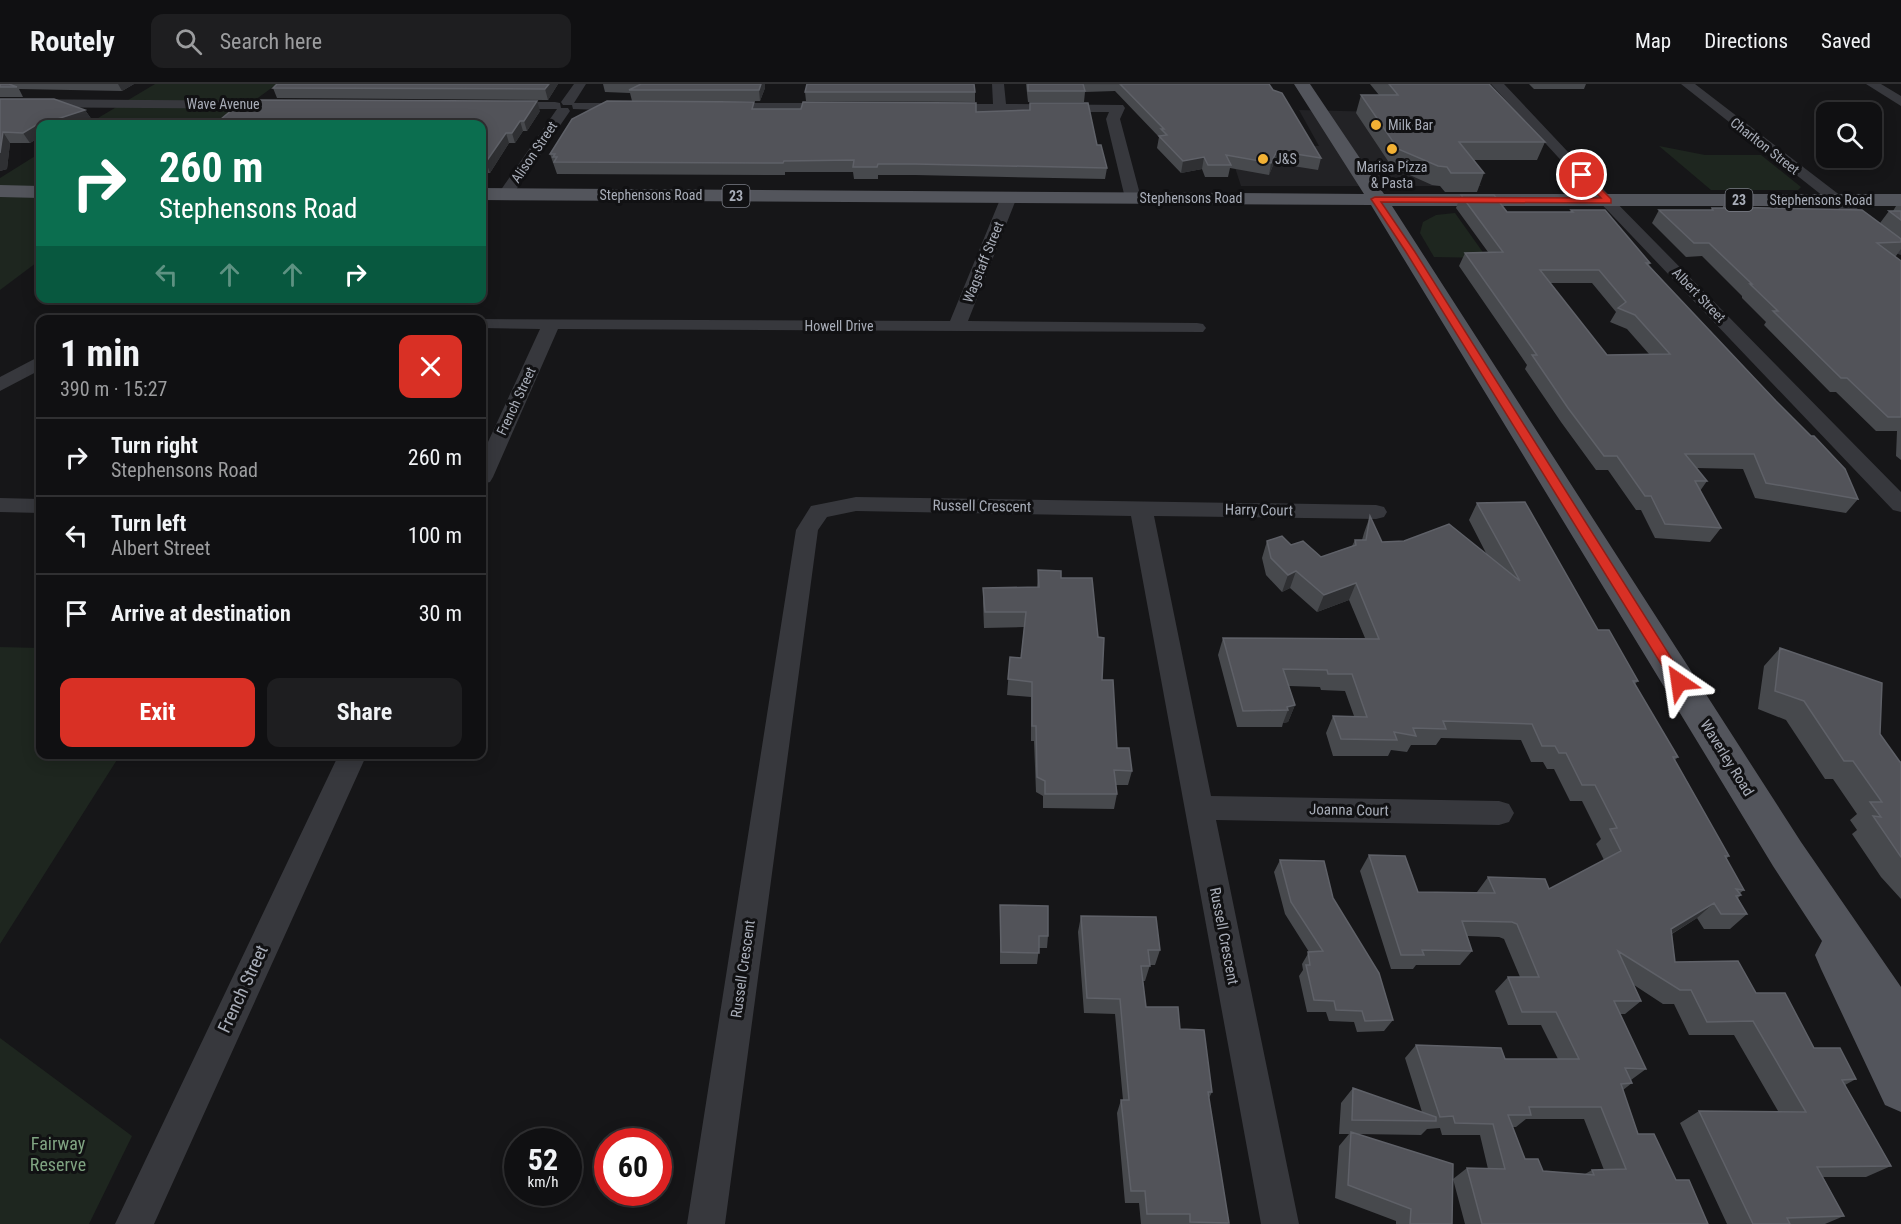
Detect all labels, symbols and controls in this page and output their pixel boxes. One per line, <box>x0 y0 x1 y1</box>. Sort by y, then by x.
search box <box>151 14 571 68</box>
text: Routely <box>30 25 115 58</box>
icon: search <box>172 25 205 58</box>
text: Search here <box>220 29 322 54</box>
text: Map <box>1635 29 1671 53</box>
text: Directions <box>1704 29 1788 53</box>
text: Saved <box>1821 29 1871 53</box>
street label: Wave Avenue <box>186 96 260 112</box>
map controls <box>1816 102 1882 168</box>
button: search <box>1816 102 1882 168</box>
street label: Charlton Street <box>1727 114 1803 178</box>
place label: Milk Bar <box>1388 117 1433 133</box>
street label: Alison Street <box>508 118 560 186</box>
marker: Milk Bar <box>1369 118 1383 132</box>
marker: Marisa Pizza & Pasta <box>1385 142 1399 156</box>
text: 260 m <box>159 143 264 192</box>
icon: right <box>60 144 138 222</box>
pin <box>1556 149 1607 200</box>
place label: J&S <box>1275 151 1297 167</box>
marker: J&S <box>1256 152 1270 166</box>
icon: arrive <box>1565 158 1598 191</box>
place label: Marisa Pizza & Pasta <box>1356 159 1428 191</box>
road number: 23 <box>722 185 750 207</box>
street label: Stephensons Road <box>600 187 702 203</box>
road number: 23 <box>1726 189 1752 211</box>
street label: Stephensons Road <box>1140 190 1242 206</box>
street label: Stephensons Road <box>1770 192 1872 208</box>
text: Stephensons Road <box>159 193 357 225</box>
street label: Wagstaff Street <box>959 219 1007 305</box>
icon: left <box>150 258 183 291</box>
icon: ahead <box>213 258 246 291</box>
icon: ahead <box>276 258 309 291</box>
icon: right <box>339 258 372 291</box>
street label: Albert Street <box>1669 264 1729 326</box>
street label: Howell Drive <box>805 318 874 334</box>
text: 1 min <box>60 333 140 375</box>
button: close <box>399 335 462 398</box>
street label: French Street <box>493 364 539 438</box>
text: 390 m · 15:27 <box>60 377 167 401</box>
text: Turn right <box>111 433 198 458</box>
icon: right <box>60 441 93 474</box>
text: 260 m <box>408 445 462 470</box>
text: Stephensons Road <box>111 458 258 482</box>
street label: Russell Crescent <box>932 496 1032 516</box>
street label: Harry Court <box>1225 500 1293 520</box>
text: Turn left <box>111 511 186 536</box>
icon: left <box>60 519 93 552</box>
text: 100 m <box>408 523 462 548</box>
text: Albert Street <box>111 536 210 560</box>
icon: arrive <box>60 597 93 630</box>
text: Arrive at destination <box>111 601 291 626</box>
text: 30 m <box>419 601 462 626</box>
position arrow <box>1647 650 1711 714</box>
button: Exit <box>60 678 255 747</box>
button: Share <box>267 678 462 747</box>
street label: Waverley Road <box>1696 717 1758 799</box>
street label: Joanna Court <box>1309 800 1389 820</box>
street label: Russell Crescent <box>1206 886 1242 986</box>
street label: Russell Crescent <box>727 919 759 1019</box>
street label: French Street <box>213 942 272 1036</box>
speed limit sign: 60 <box>594 1128 672 1206</box>
park label: Fairway Reserve <box>30 1133 86 1175</box>
text: 52 <box>528 1142 558 1177</box>
text: km/h <box>528 1173 558 1191</box>

